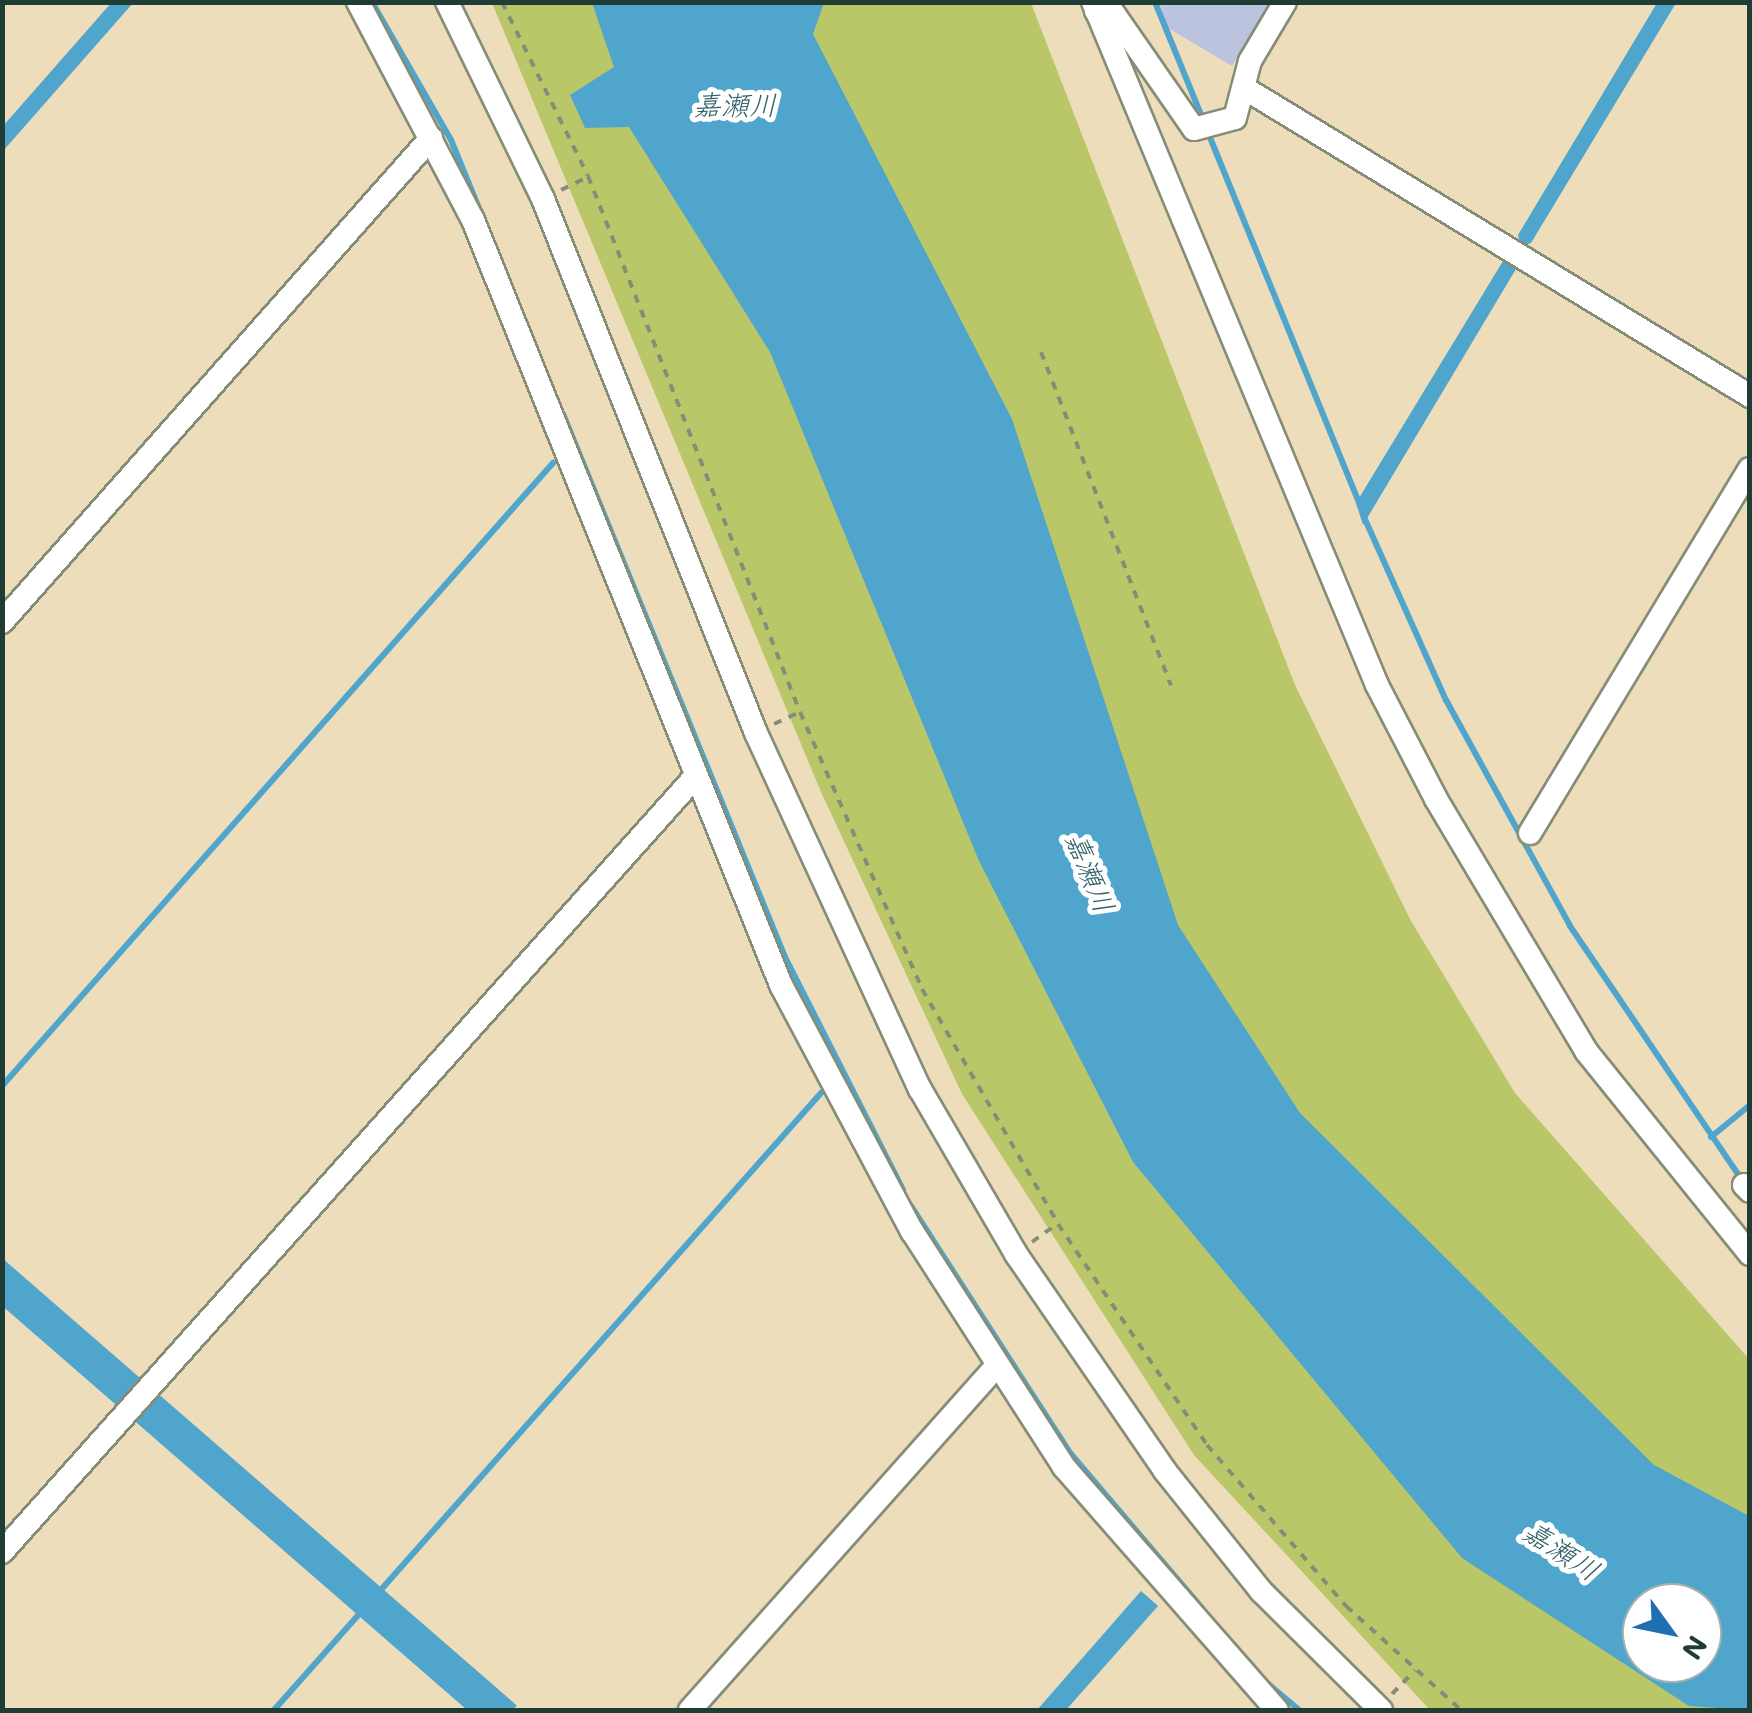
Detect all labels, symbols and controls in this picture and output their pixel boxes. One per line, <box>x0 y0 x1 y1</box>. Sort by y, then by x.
water label: 嘉瀬川 <box>693 87 777 121</box>
water label: 嘉瀬川 <box>1060 827 1122 917</box>
water label: 嘉瀬川 <box>1518 1513 1606 1587</box>
north arrow <box>1622 1583 1722 1683</box>
text: N <box>1675 1630 1716 1667</box>

